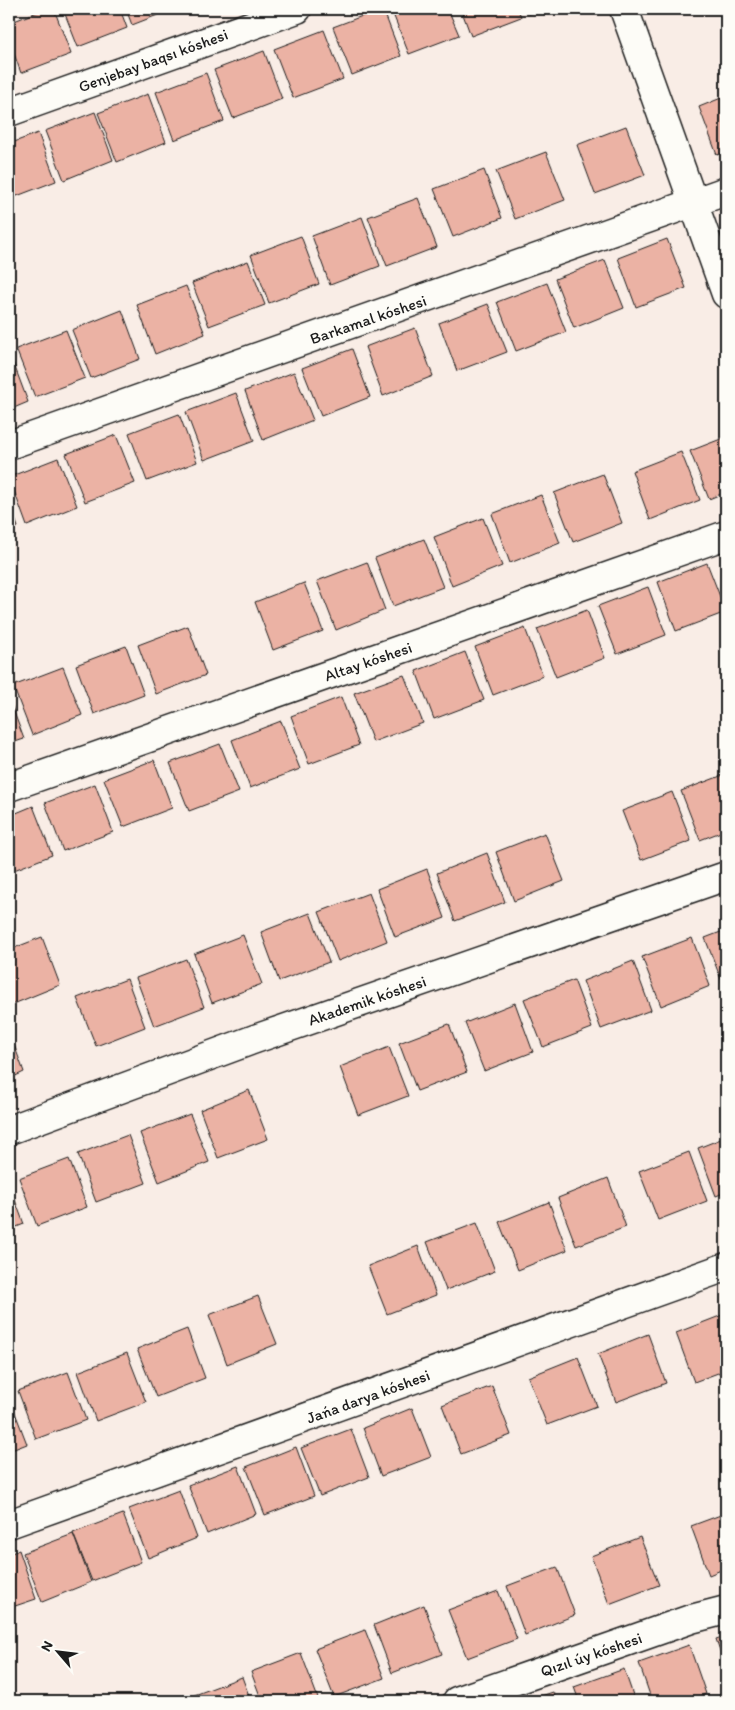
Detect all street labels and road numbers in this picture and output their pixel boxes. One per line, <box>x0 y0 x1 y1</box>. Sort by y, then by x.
street label: Genjebay baqsı kóshesi <box>76 25 230 96</box>
street label: Barkamal kóshesi <box>307 291 429 348</box>
street label: Altay kóshesi <box>322 638 414 685</box>
street label: Akademik kóshesi <box>306 971 429 1030</box>
street label: Jańa darya kóshesi <box>304 1365 432 1428</box>
street label: Qızıl úy kóshesi <box>538 1628 644 1681</box>

